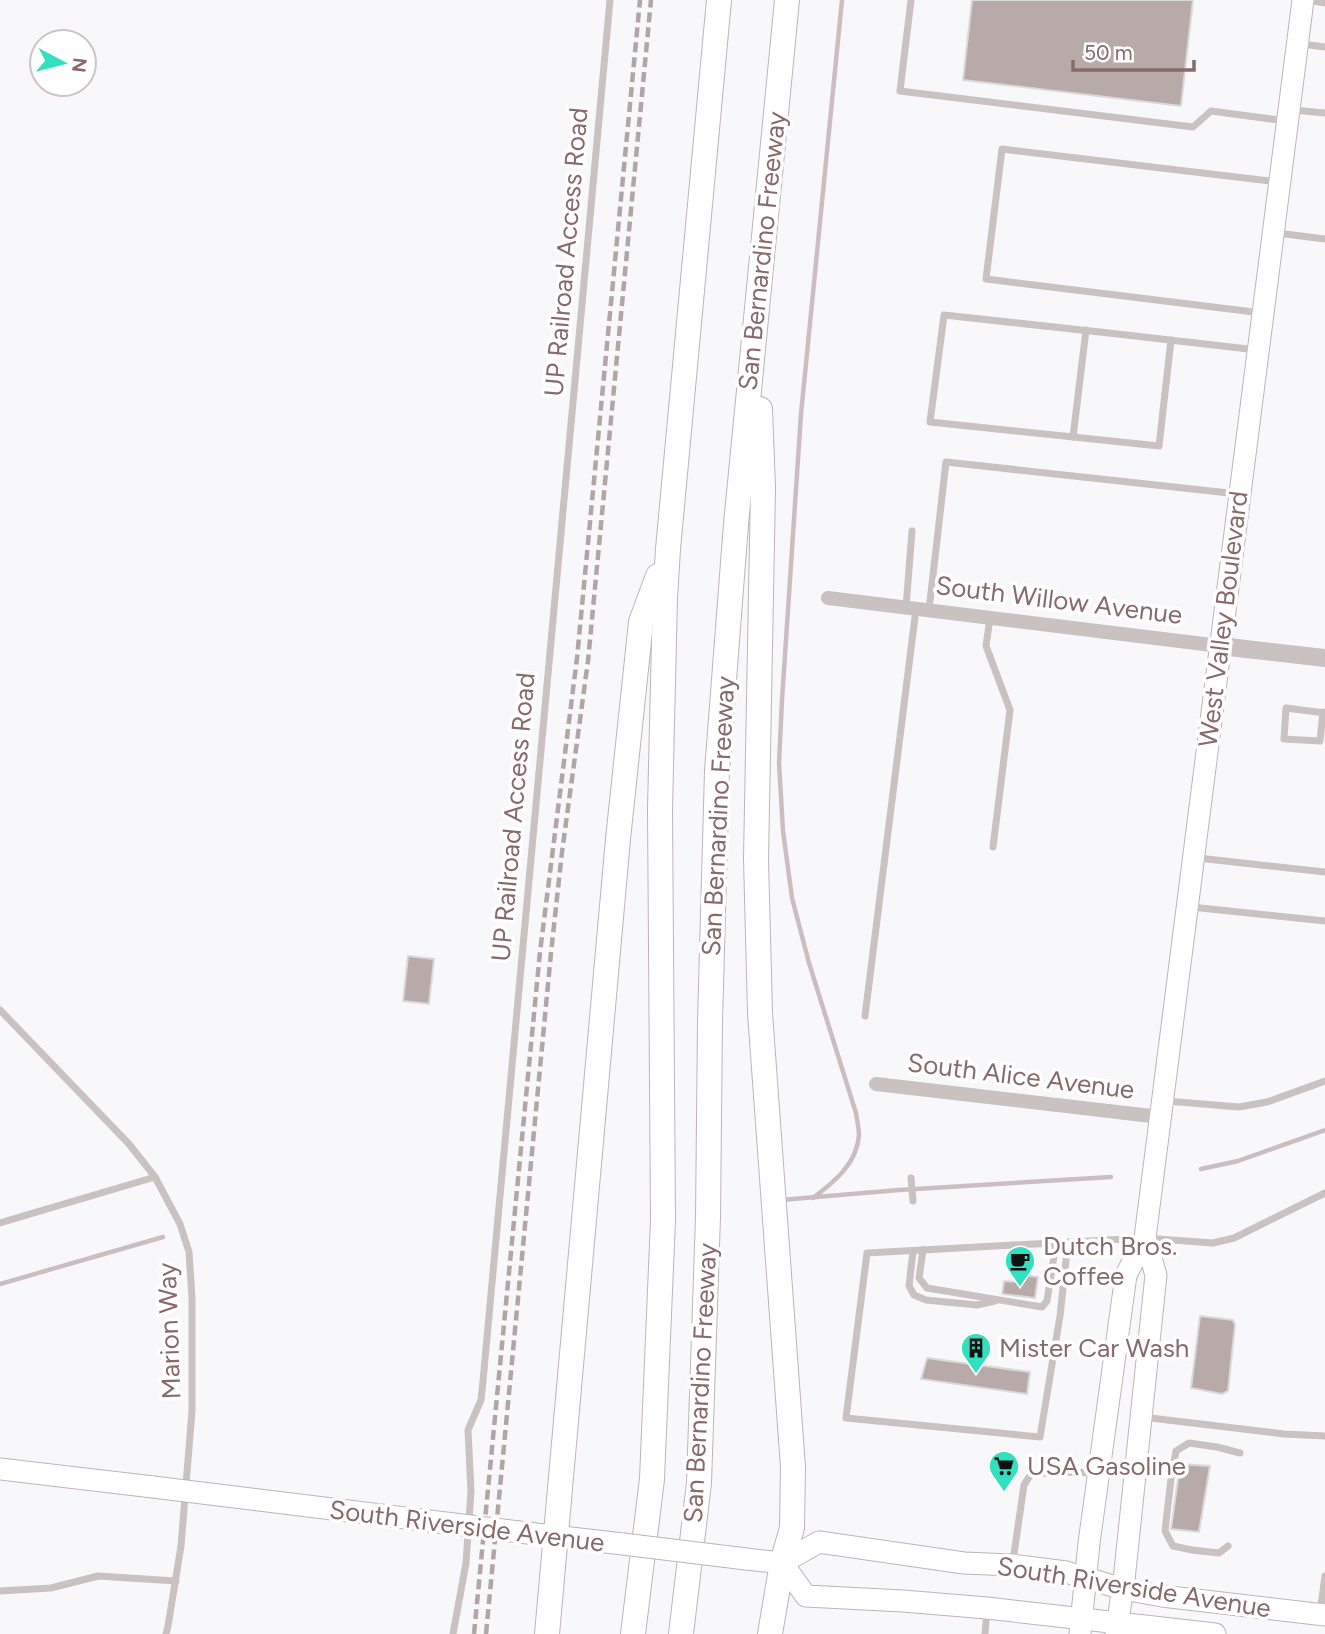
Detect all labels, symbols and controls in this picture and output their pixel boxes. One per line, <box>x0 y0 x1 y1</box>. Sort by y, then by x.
north arrow <box>28 28 98 98</box>
scale bar <box>1073 28 1194 72</box>
text: 50 m <box>1084 40 1133 65</box>
text: N <box>67 56 92 74</box>
street label: UP Railroad Access Road <box>537 106 595 398</box>
street label: San Bernardino Freeway <box>731 110 793 392</box>
street label: West Valley Boulevard <box>1191 489 1255 749</box>
street label: South Willow Avenue <box>934 569 1184 631</box>
street label: UP Railroad Access Road <box>484 671 542 963</box>
street label: San Bernardino Freeway <box>695 675 741 957</box>
street label: South Alice Avenue <box>906 1046 1136 1106</box>
place label: Dutch Bros. Coffee <box>1043 1230 1177 1292</box>
street label: San Bernardino Freeway <box>677 1242 723 1524</box>
cafe icon: Dutch Bros. Coffee <box>1003 1244 1037 1288</box>
street label: Marion Way <box>151 1262 187 1400</box>
building icon: Mister Car Wash <box>959 1331 993 1375</box>
place label: Mister Car Wash <box>999 1332 1189 1364</box>
supermarket icon: USA Gasoline <box>987 1449 1021 1493</box>
place label: USA Gasoline <box>1027 1450 1186 1482</box>
street label: South Riverside Avenue <box>328 1493 606 1559</box>
street label: South Riverside Avenue <box>995 1550 1273 1624</box>

